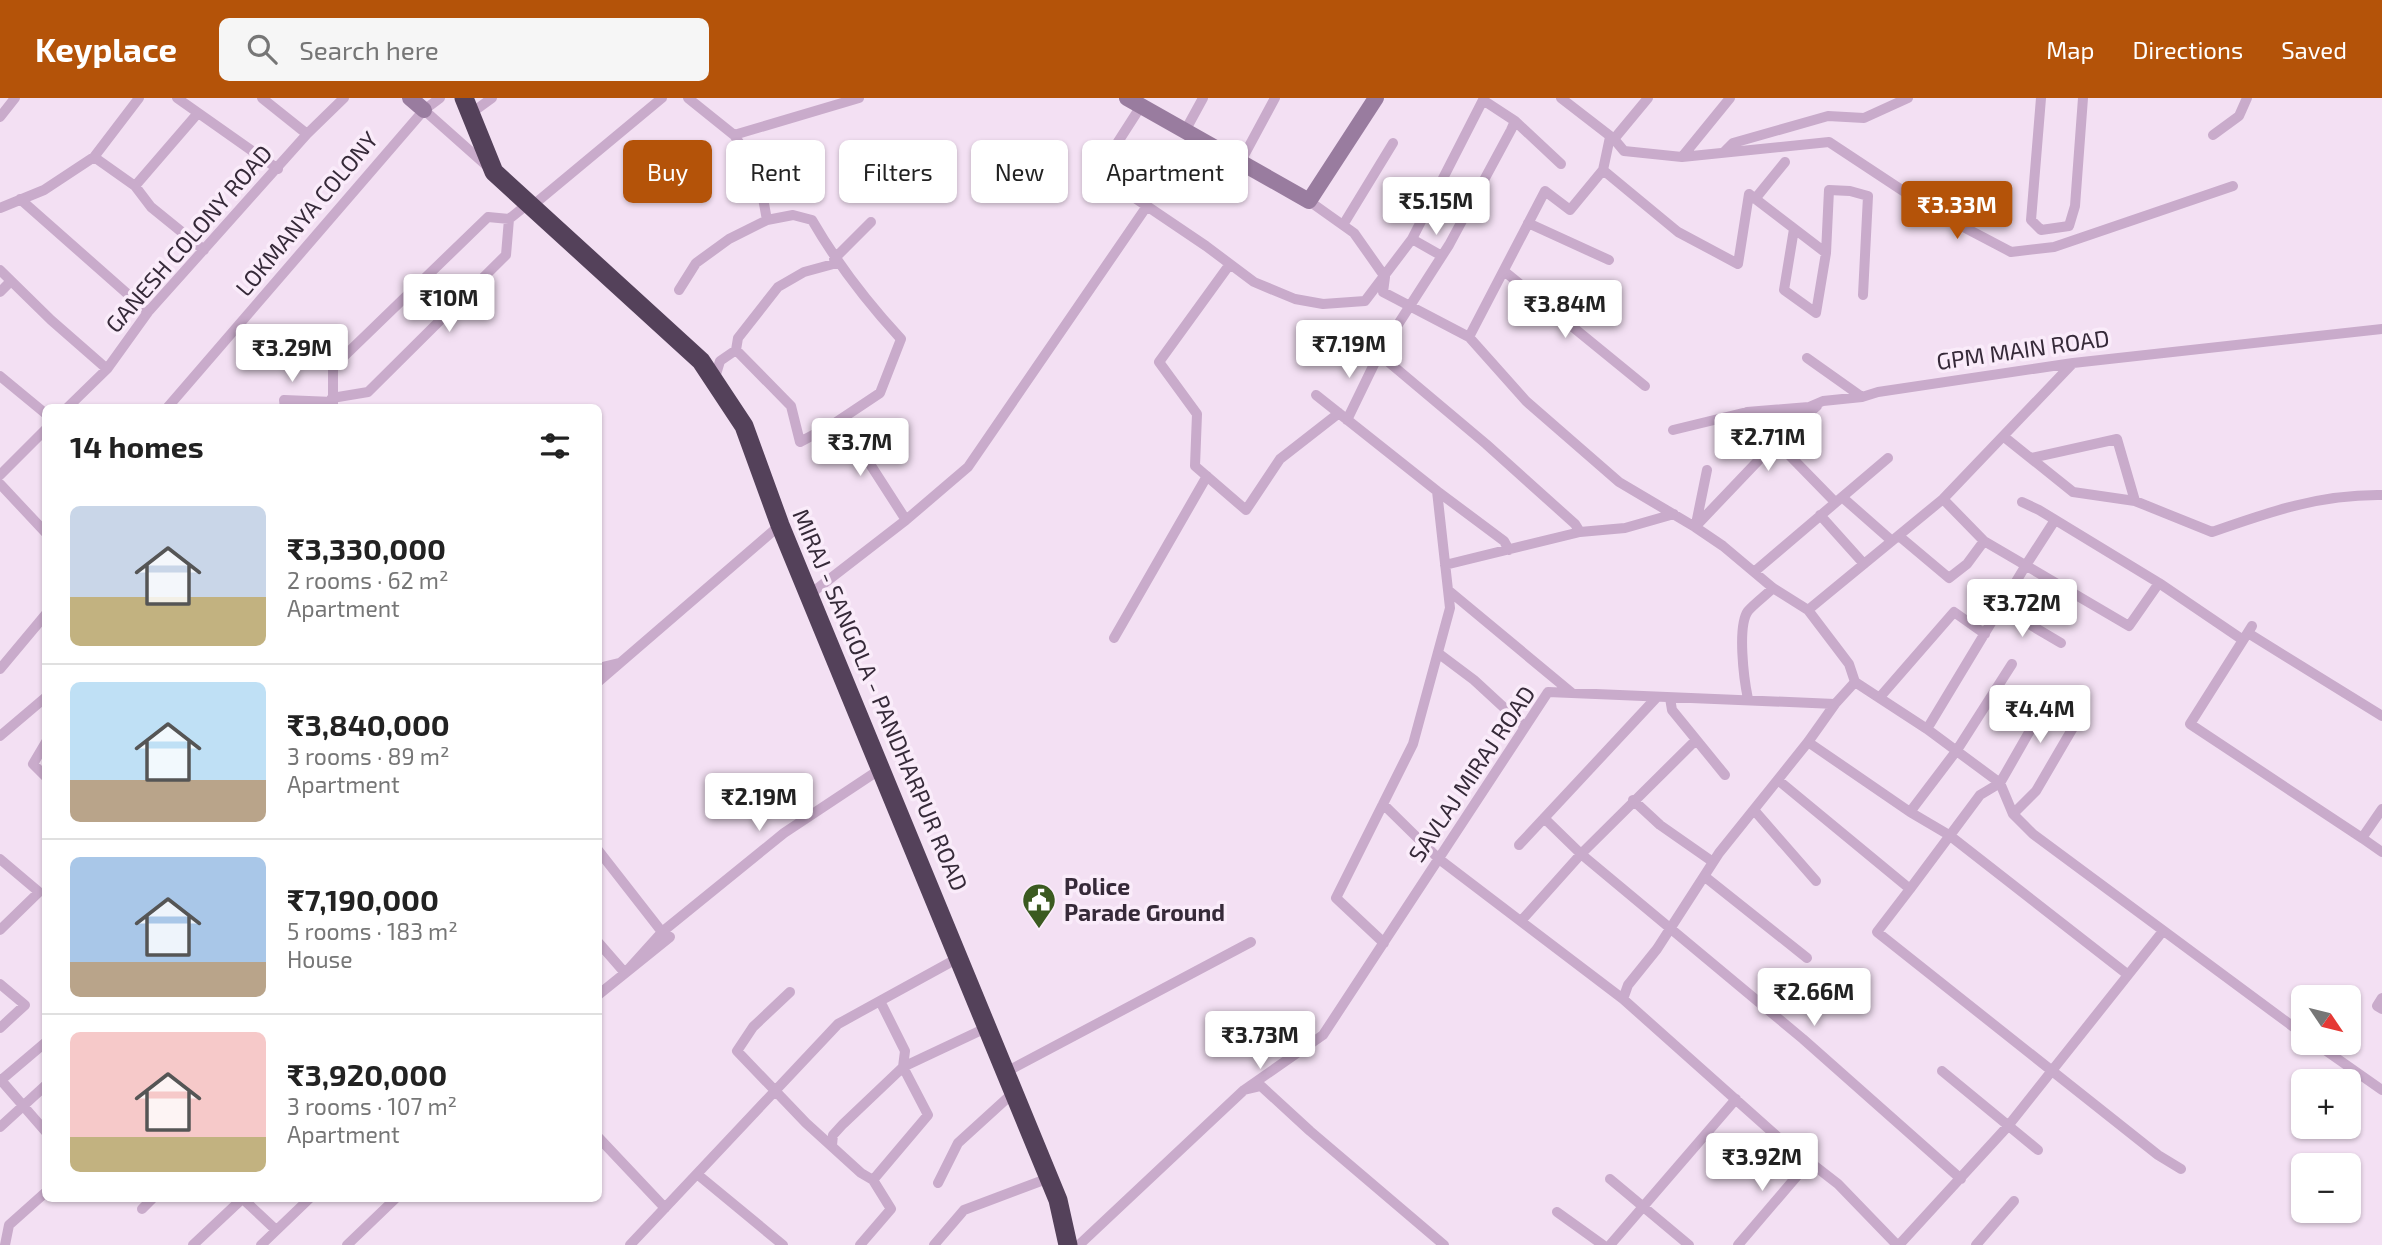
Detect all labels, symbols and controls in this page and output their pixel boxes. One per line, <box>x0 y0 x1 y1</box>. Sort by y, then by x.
search box <box>219 18 709 81</box>
text: Keyplace <box>35 29 177 69</box>
icon: search <box>243 30 281 68</box>
text: Search here <box>299 34 439 65</box>
text: Map <box>2046 35 2094 64</box>
text: Directions <box>2132 35 2243 64</box>
text: Saved <box>2281 35 2347 64</box>
street label: LOKMANYA COLONY <box>229 125 383 301</box>
street label: GANESH COLONY ROAD <box>99 139 277 338</box>
chip: Buy <box>623 140 712 203</box>
chip: Rent <box>726 140 825 203</box>
chip: Filters <box>839 140 957 203</box>
chip: New <box>971 140 1068 203</box>
chip: Apartment <box>1082 140 1248 203</box>
pin: ₹5.15M <box>1379 178 1493 237</box>
pin: ₹3.33M <box>1900 181 2014 241</box>
text: ₹5.15M <box>1399 186 1473 214</box>
text: ₹3.33M <box>1917 190 1997 218</box>
pin: ₹10M <box>408 274 490 334</box>
pin: ₹3.84M <box>1508 280 1622 340</box>
text: ₹10M <box>419 283 479 311</box>
text: ₹3.84M <box>1524 289 1606 317</box>
pin: ₹7.19M <box>1292 320 1406 380</box>
street label: GPM MAIN ROAD <box>1935 323 2111 375</box>
pin: ₹3.29M <box>235 324 349 384</box>
text: ₹7.19M <box>1312 329 1386 357</box>
text: ₹3.29M <box>252 333 332 361</box>
pin: ₹2.71M <box>1711 414 1825 473</box>
pin: ₹3.7M <box>811 418 909 478</box>
text: ₹2.71M <box>1731 422 1805 450</box>
icon: filters <box>536 427 574 465</box>
text: ₹3.7M <box>828 427 892 455</box>
text: 14 homes <box>70 428 204 464</box>
street label: MIRAJ - SANGOLA - PANDHARPUR ROAD <box>787 504 974 895</box>
text: ₹3,330,000 <box>287 530 446 566</box>
icon: home <box>126 534 210 618</box>
text: 2 rooms · 62 m² <box>287 566 449 594</box>
pin: ₹3.72M <box>1965 580 2079 639</box>
text: ₹3.72M <box>1983 588 2061 616</box>
text: Apartment <box>287 594 400 622</box>
street label: SAVLAJ MIRAJ ROAD <box>1402 680 1540 867</box>
pin: ₹4.4M <box>1991 686 2089 745</box>
text: ₹4.4M <box>2005 694 2075 722</box>
text: ₹3,840,000 <box>287 706 450 742</box>
icon: home <box>126 710 210 794</box>
text: 3 rooms · 89 m² <box>287 742 449 770</box>
text: Apartment <box>287 770 400 798</box>
pin: ₹2.19M <box>702 774 816 833</box>
text: ₹2.19M <box>721 782 797 810</box>
place label: Police Parade Ground <box>1064 872 1225 926</box>
text: ₹7,190,000 <box>287 881 439 917</box>
public building icon: Police Parade Ground <box>1020 881 1058 930</box>
icon: home <box>126 885 210 969</box>
text: 5 rooms · 183 m² <box>287 917 458 945</box>
text: House <box>287 945 353 973</box>
pin: ₹2.66M <box>1757 968 1871 1028</box>
text: ₹2.66M <box>1774 977 1854 1005</box>
north arrow <box>2291 985 2361 1055</box>
map controls <box>2291 985 2361 1223</box>
pin: ₹3.73M <box>1203 1012 1317 1071</box>
text: ₹3.73M <box>1221 1020 1299 1048</box>
text: ₹3,920,000 <box>287 1056 447 1092</box>
icon: home <box>126 1060 210 1144</box>
button: + <box>2291 1069 2361 1139</box>
text: 3 rooms · 107 m² <box>287 1092 457 1120</box>
text: Apartment <box>287 1120 400 1148</box>
pin: ₹3.92M <box>1705 1134 1819 1193</box>
text: ₹3.92M <box>1722 1142 1802 1170</box>
button: − <box>2291 1153 2361 1223</box>

